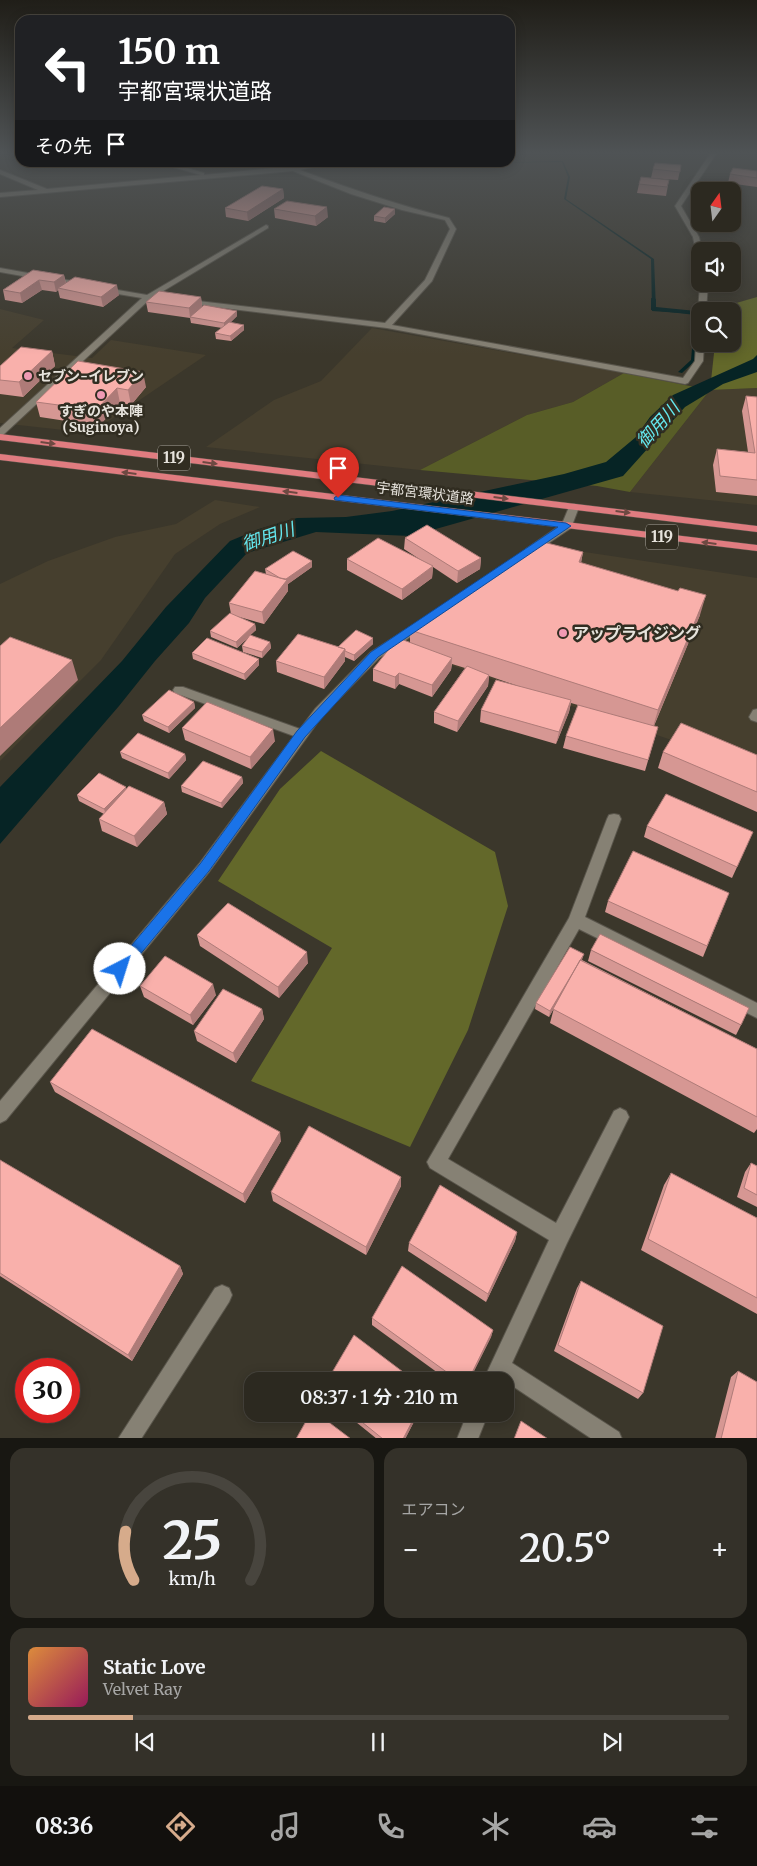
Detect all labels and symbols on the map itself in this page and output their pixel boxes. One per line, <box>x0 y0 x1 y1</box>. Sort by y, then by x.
north arrow <box>691 182 741 232</box>
place label: セブン-イレブン <box>38 367 144 385</box>
marker: セブン-イレブン <box>22 370 34 382</box>
marker: すぎのや本陣 (Suginoya) <box>95 389 107 401</box>
water label: 御用川 <box>631 395 686 452</box>
place label: すぎのや本陣 (Suginoya) <box>59 402 143 436</box>
one-way arrow <box>41 439 57 447</box>
road number: 119 <box>158 446 190 470</box>
pin <box>317 447 359 498</box>
one-way arrow <box>202 459 218 467</box>
one-way arrow <box>120 469 136 477</box>
street label: 宇都宮環状道路 <box>375 478 475 508</box>
one-way arrow <box>282 488 298 496</box>
one-way arrow <box>494 494 510 502</box>
one-way arrow <box>615 509 631 517</box>
water label: 御用川 <box>239 517 299 556</box>
road number: 119 <box>646 524 678 550</box>
one-way arrow <box>700 539 716 547</box>
place label: アップライジング <box>573 623 701 643</box>
marker: アップライジング <box>557 627 569 639</box>
position arrow <box>93 942 145 994</box>
speed limit sign: 30 <box>15 1358 80 1423</box>

